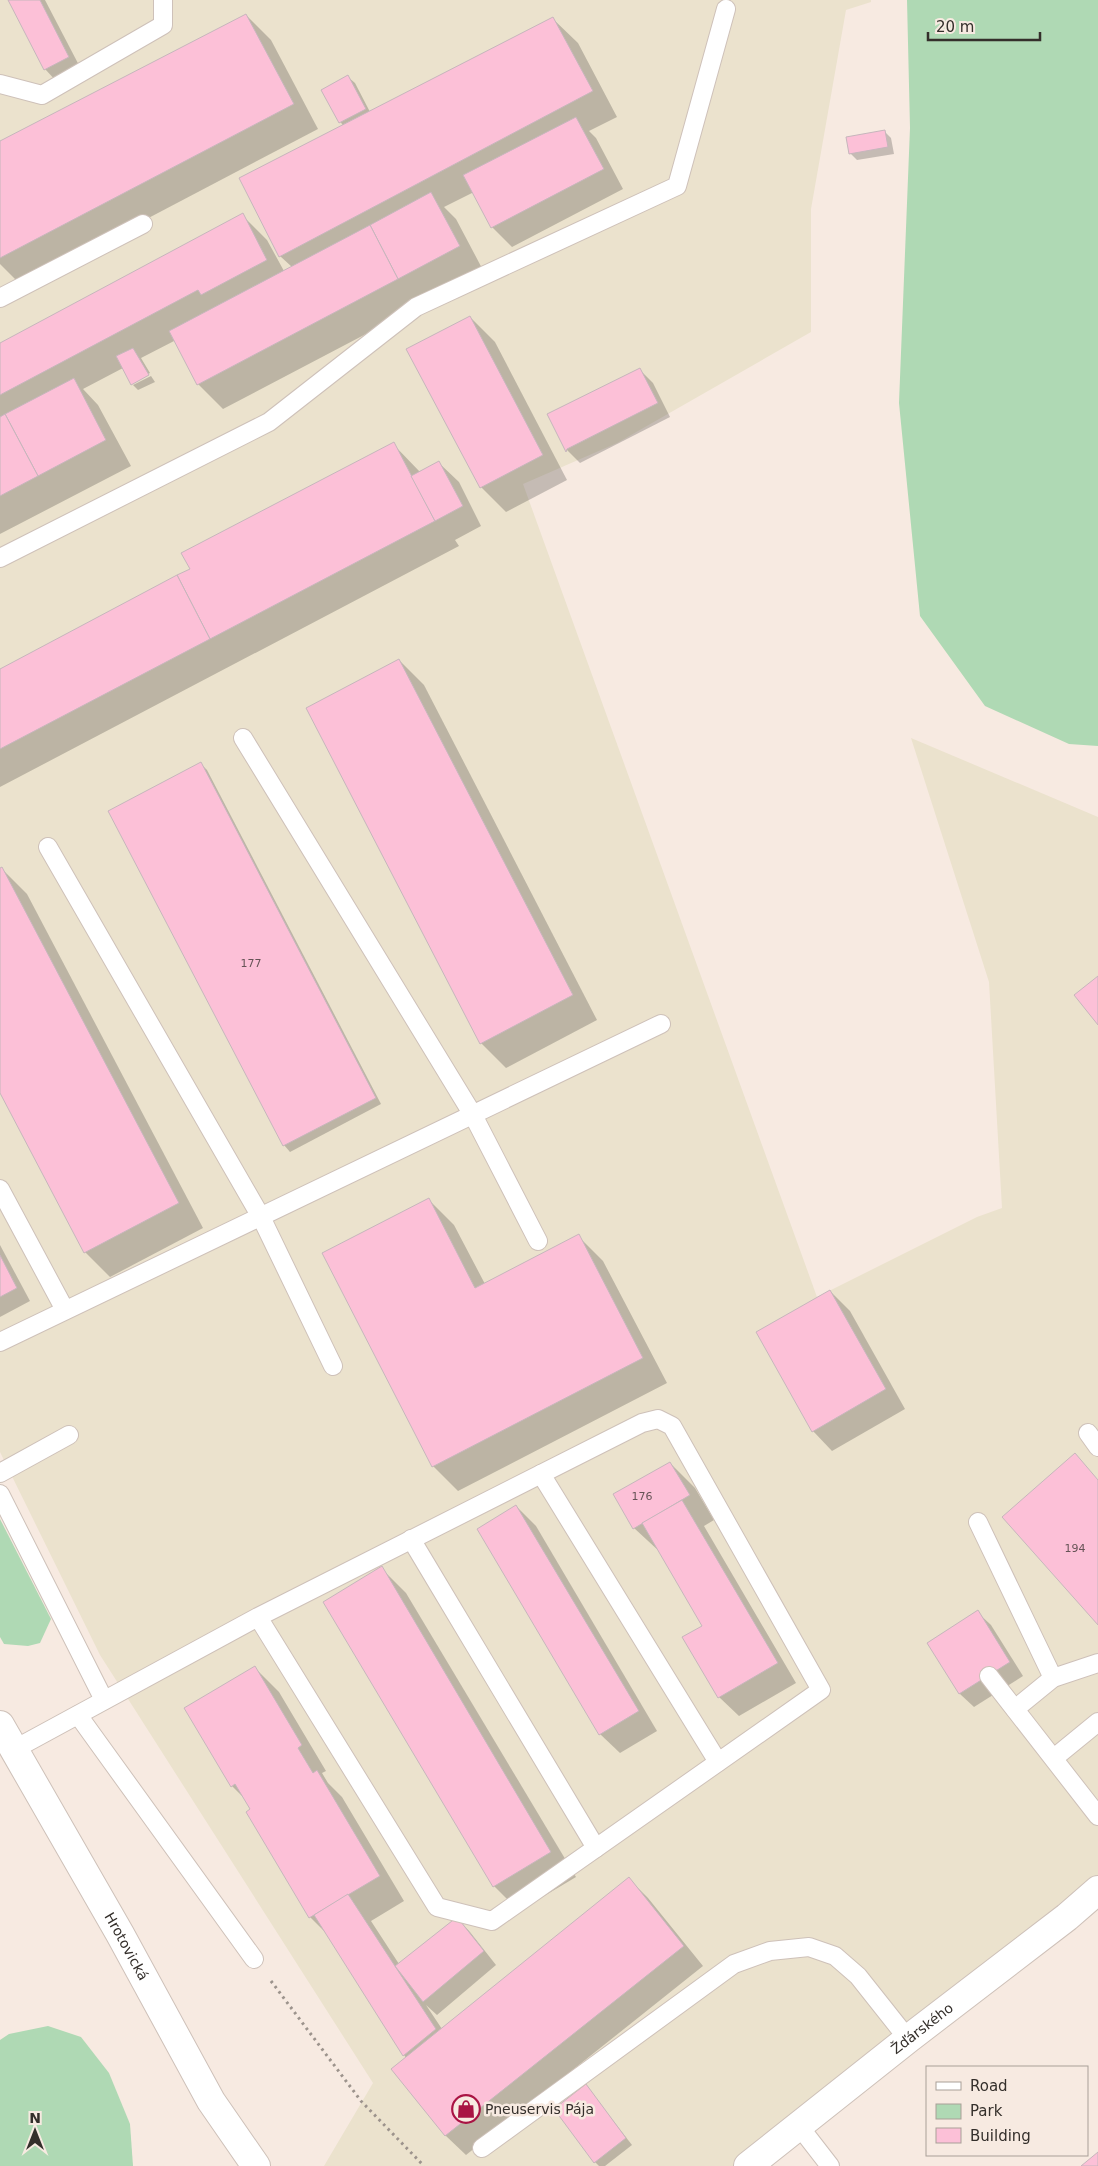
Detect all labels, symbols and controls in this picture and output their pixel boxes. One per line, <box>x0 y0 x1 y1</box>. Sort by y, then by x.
scale bar <box>928 10 1040 42</box>
text: 20 m <box>936 18 974 36</box>
house number: 177 <box>241 957 262 970</box>
house number: 176 <box>632 1490 653 1503</box>
house number: 194 <box>1065 1542 1086 1555</box>
street label: Hrotovická <box>101 1910 152 1983</box>
street label: Žďárského <box>887 1999 956 2057</box>
legend <box>926 2066 1088 2156</box>
text: Road <box>970 2077 1008 2095</box>
shop icon: Pneuservis Pája <box>451 2094 481 2124</box>
place label: Pneuservis Pája <box>485 2101 594 2117</box>
text: Park <box>970 2102 1003 2120</box>
north arrow <box>10 2106 60 2156</box>
text: N <box>29 2110 41 2126</box>
text: Building <box>970 2127 1031 2145</box>

